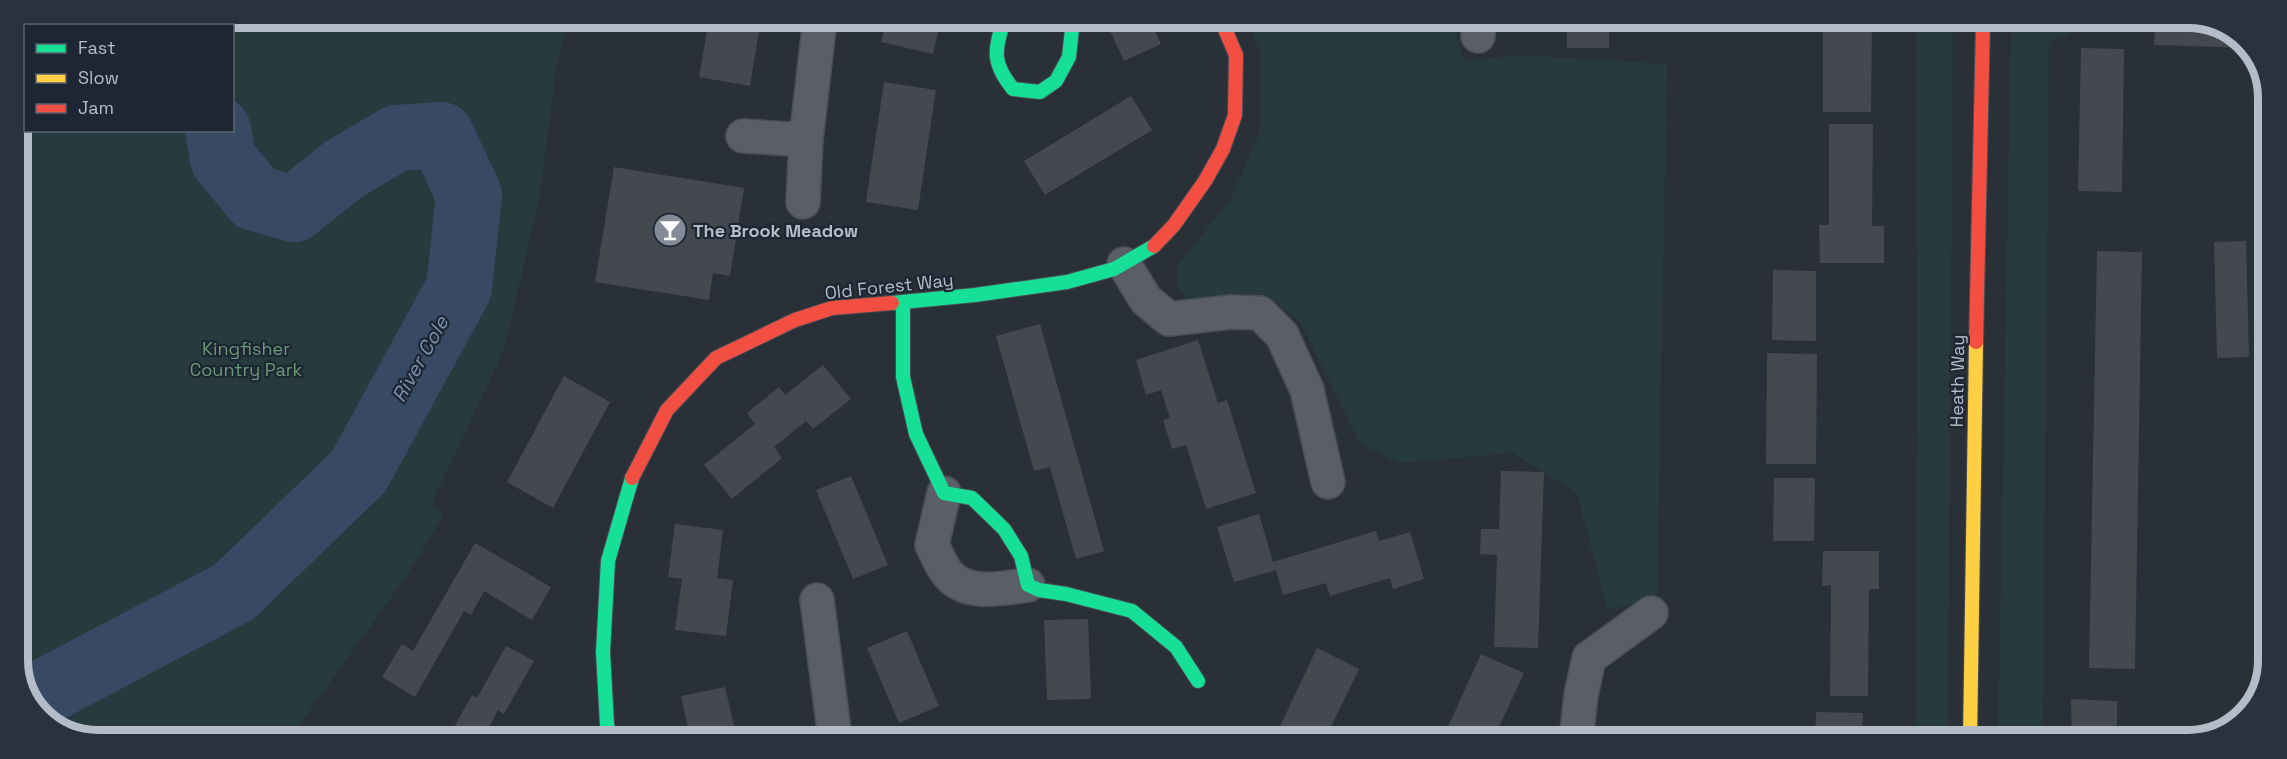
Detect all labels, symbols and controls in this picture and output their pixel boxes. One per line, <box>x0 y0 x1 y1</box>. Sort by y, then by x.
legend <box>24 24 234 132</box>
text: Fast <box>78 36 115 59</box>
text: Slow <box>78 66 119 89</box>
text: Jam <box>78 96 114 119</box>
bar icon: The Brook Meadow <box>652 212 688 248</box>
place label: The Brook Meadow <box>693 219 858 242</box>
street label: Old Forest Way <box>824 268 954 304</box>
water label: River Cole <box>386 310 455 407</box>
street label: Heath Way <box>1945 334 1969 428</box>
park label: Kingfisher Country Park <box>190 337 303 381</box>

